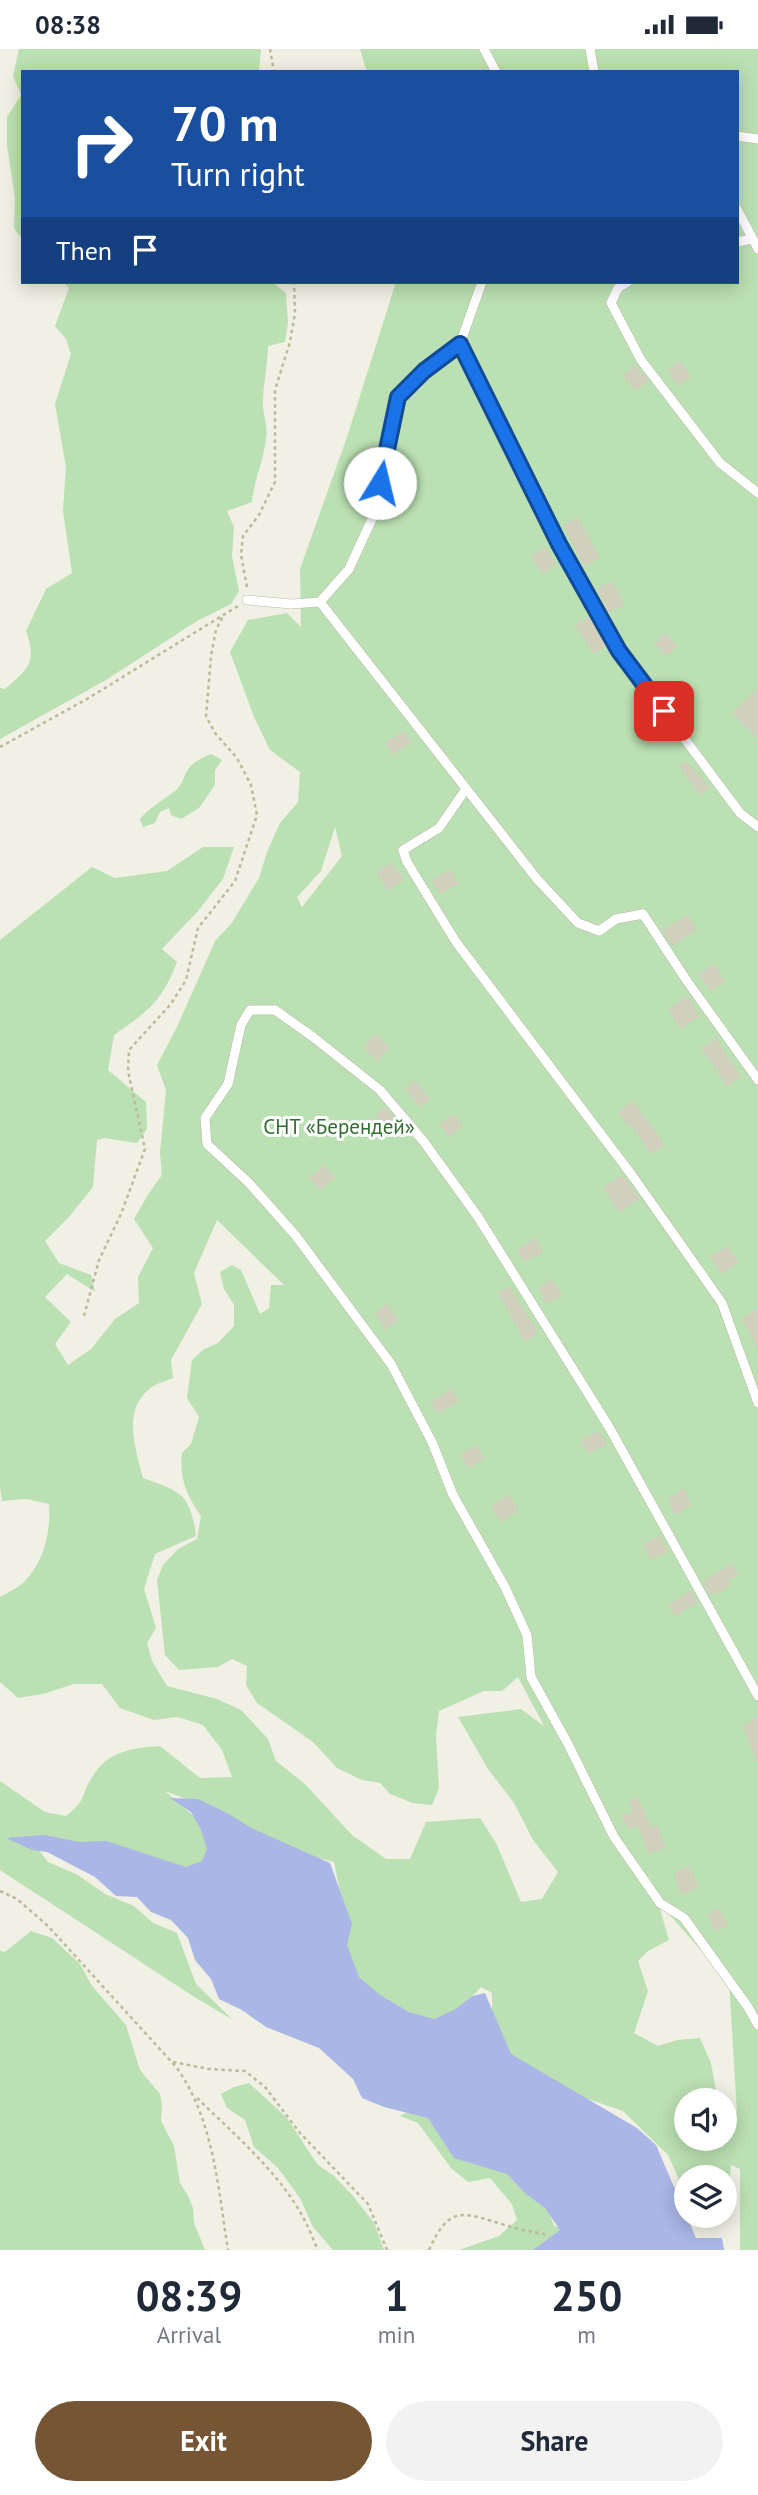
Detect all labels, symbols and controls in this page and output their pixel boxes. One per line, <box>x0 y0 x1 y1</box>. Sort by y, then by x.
text: 08:38 <box>35 8 101 41</box>
text: 70 m <box>171 91 278 155</box>
icon: right <box>56 98 147 189</box>
text: Turn right <box>171 153 305 195</box>
icon: arrive <box>126 231 164 269</box>
text: Then <box>56 234 112 267</box>
position arrow <box>343 446 417 520</box>
pin <box>634 681 694 741</box>
icon: arrive <box>645 692 683 730</box>
park label: СНТ «Берендей» <box>263 1113 415 1140</box>
map controls <box>674 2088 737 2228</box>
button: sound <box>674 2088 737 2151</box>
button: layers <box>674 2165 737 2228</box>
text: 08:39 <box>136 2268 242 2323</box>
text: 1 <box>385 2268 408 2323</box>
text: 250 <box>551 2268 622 2323</box>
text: Arrival <box>157 2320 221 2349</box>
text: min <box>378 2320 415 2349</box>
text: m <box>577 2320 596 2349</box>
button: Exit <box>35 2401 372 2481</box>
button: Share <box>386 2401 723 2481</box>

